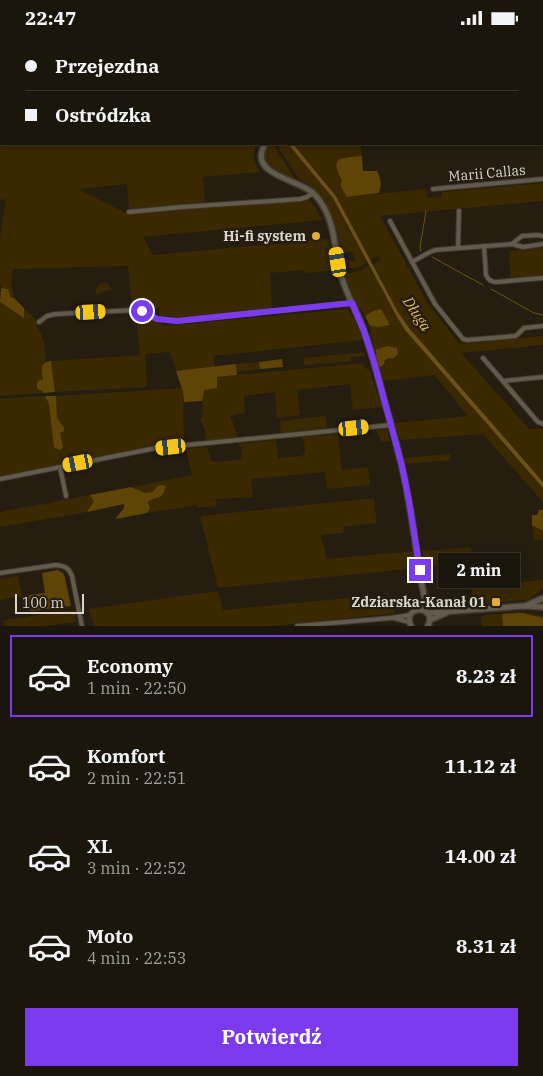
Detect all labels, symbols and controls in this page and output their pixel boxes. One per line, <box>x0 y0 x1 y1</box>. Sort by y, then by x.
text: 22:47 <box>25 6 76 30</box>
text: Przejezdna <box>55 54 159 78</box>
text: Ostródzka <box>55 103 151 127</box>
street label: Marii Callas <box>448 161 527 185</box>
place label: Hi-fi system <box>223 227 306 245</box>
marker: Hi-fi system <box>310 230 322 242</box>
car <box>328 246 347 278</box>
water label: Długa <box>398 292 436 335</box>
route start <box>131 300 153 322</box>
car <box>75 304 106 320</box>
car <box>338 419 369 437</box>
car <box>155 438 186 456</box>
car <box>61 453 94 473</box>
callout: 2 min <box>438 553 520 587</box>
route end <box>409 559 431 581</box>
text: 2 min <box>457 560 501 580</box>
scale bar <box>15 591 84 614</box>
place label: Zdziarska-Kanał 01 <box>351 593 486 611</box>
text: 100 m <box>22 594 64 612</box>
marker: Zdziarska-Kanał 01 <box>490 596 502 608</box>
icon: car <box>27 654 72 699</box>
text: Economy <box>87 654 173 678</box>
text: 8.23 zł <box>456 664 516 688</box>
text: 1 min · 22:50 <box>87 678 186 698</box>
icon: car <box>27 744 72 789</box>
text: Komfort <box>87 744 165 768</box>
text: 11.12 zł <box>445 754 516 778</box>
text: 2 min · 22:51 <box>87 768 186 788</box>
icon: car <box>27 834 72 879</box>
text: XL <box>87 834 113 858</box>
text: 14.00 zł <box>445 844 516 868</box>
text: 3 min · 22:52 <box>87 858 186 878</box>
icon: car <box>27 924 72 969</box>
text: Moto <box>87 924 133 948</box>
text: 8.31 zł <box>456 934 516 958</box>
text: 4 min · 22:53 <box>87 948 186 968</box>
button: Potwierdź <box>25 1008 518 1066</box>

